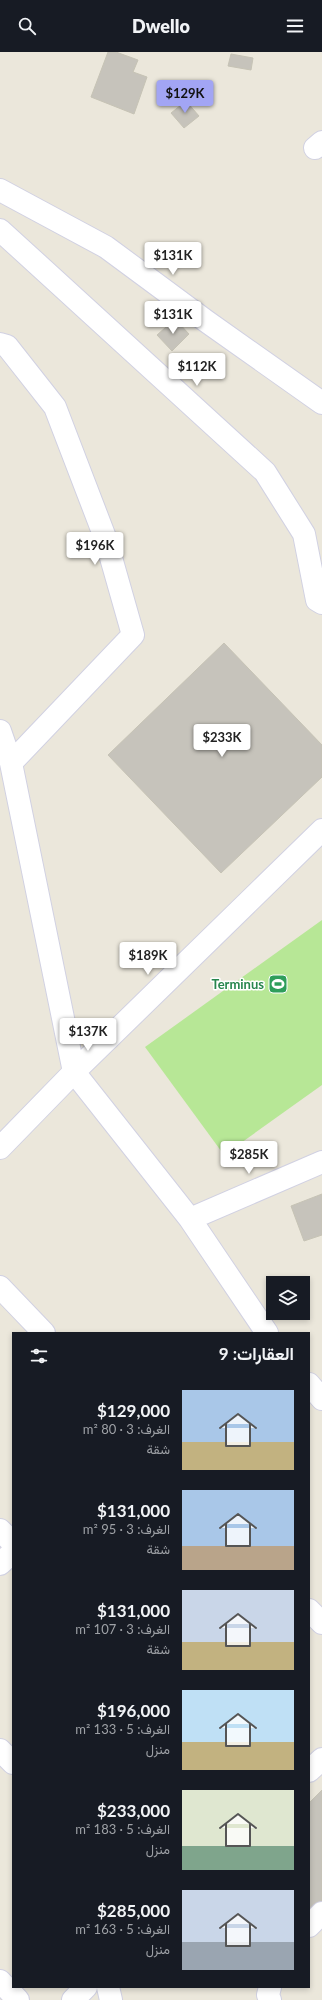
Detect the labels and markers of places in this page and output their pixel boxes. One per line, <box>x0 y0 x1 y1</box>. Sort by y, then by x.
pin: $129K <box>157 80 213 114</box>
pin: $131K <box>145 242 201 276</box>
pin: $131K <box>145 301 201 335</box>
pin: $112K <box>169 353 225 387</box>
pin: $196K <box>67 532 123 566</box>
pin: $233K <box>194 724 250 758</box>
pin: $189K <box>120 942 176 976</box>
sports icon: Terminus <box>267 973 289 995</box>
place label: Terminus <box>211 976 264 992</box>
pin: $137K <box>60 1018 116 1052</box>
pin: $285K <box>221 1141 277 1175</box>

